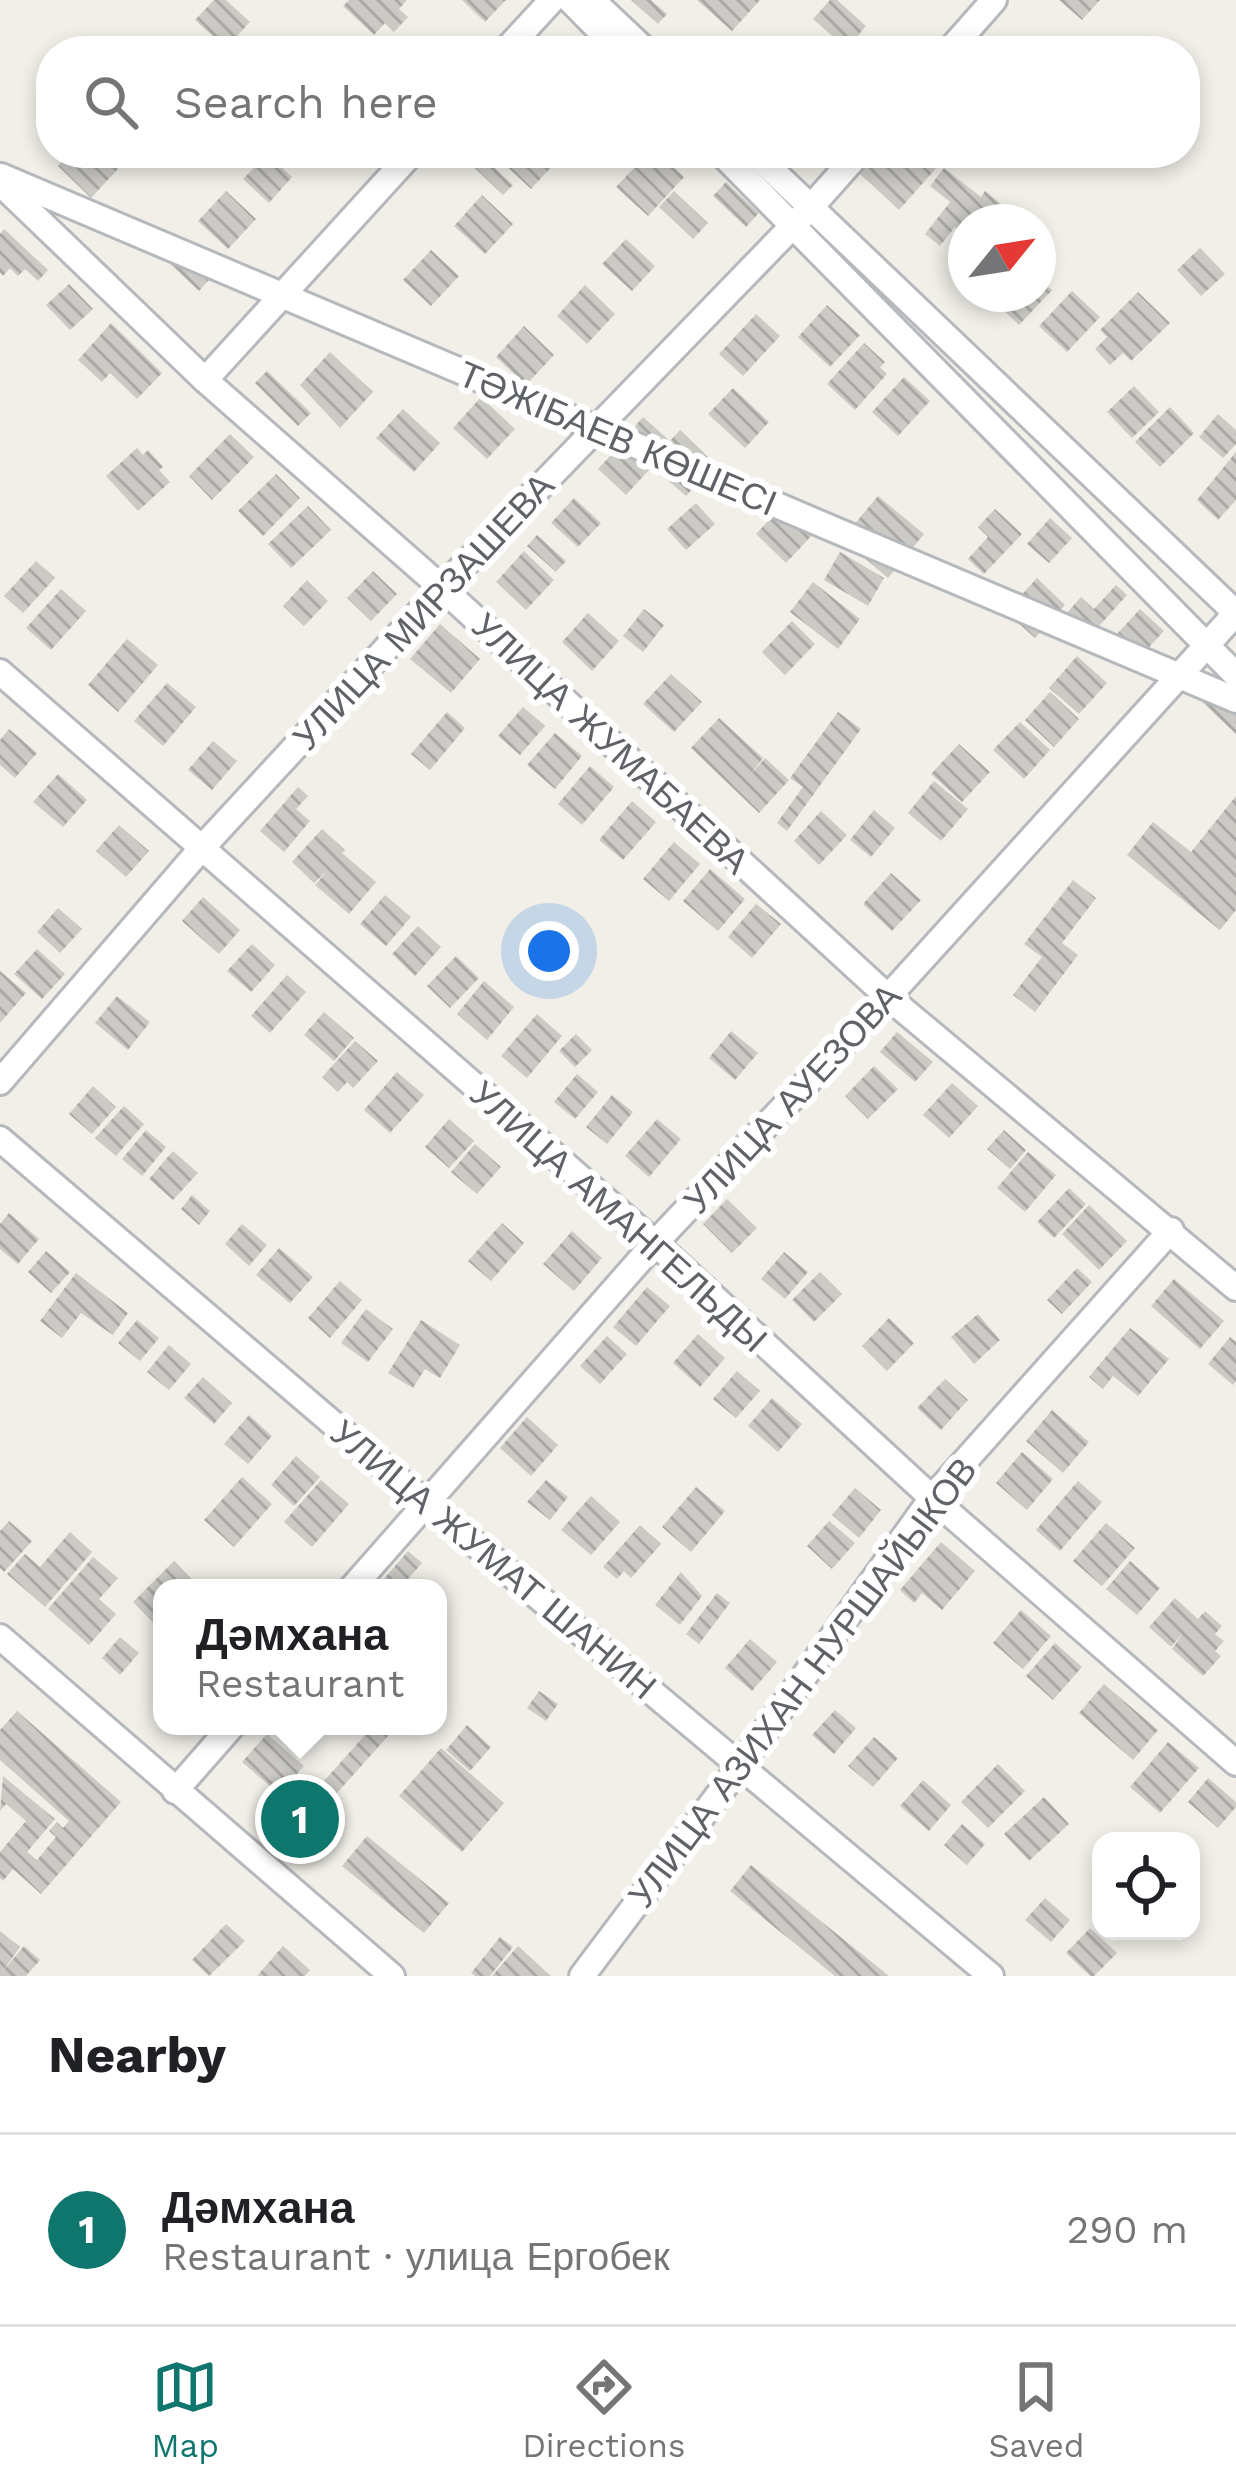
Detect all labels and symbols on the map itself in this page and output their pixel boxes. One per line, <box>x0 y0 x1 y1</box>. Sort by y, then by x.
north arrow <box>948 204 1056 312</box>
street label: ТӘЖІБАЕВ КӨШЕСІ <box>452 353 783 525</box>
street label: УЛИЦА МИРЗАШЕВА <box>285 465 563 759</box>
street label: УЛИЦА ЖУМАБАЕВА <box>463 605 757 883</box>
your location <box>519 921 579 981</box>
street label: УЛИЦА АУЕЗОВА <box>675 975 910 1222</box>
street label: УЛИЦА АМАНГЕЛЬДЫ <box>461 1073 775 1361</box>
street label: УЛИЦА ЖУМАТ ШАНИН <box>322 1411 664 1708</box>
street label: УЛИЦА АЗИХАН НУРШАЙЫКОВ <box>619 1449 986 1916</box>
pin: 1 <box>261 1774 339 1864</box>

